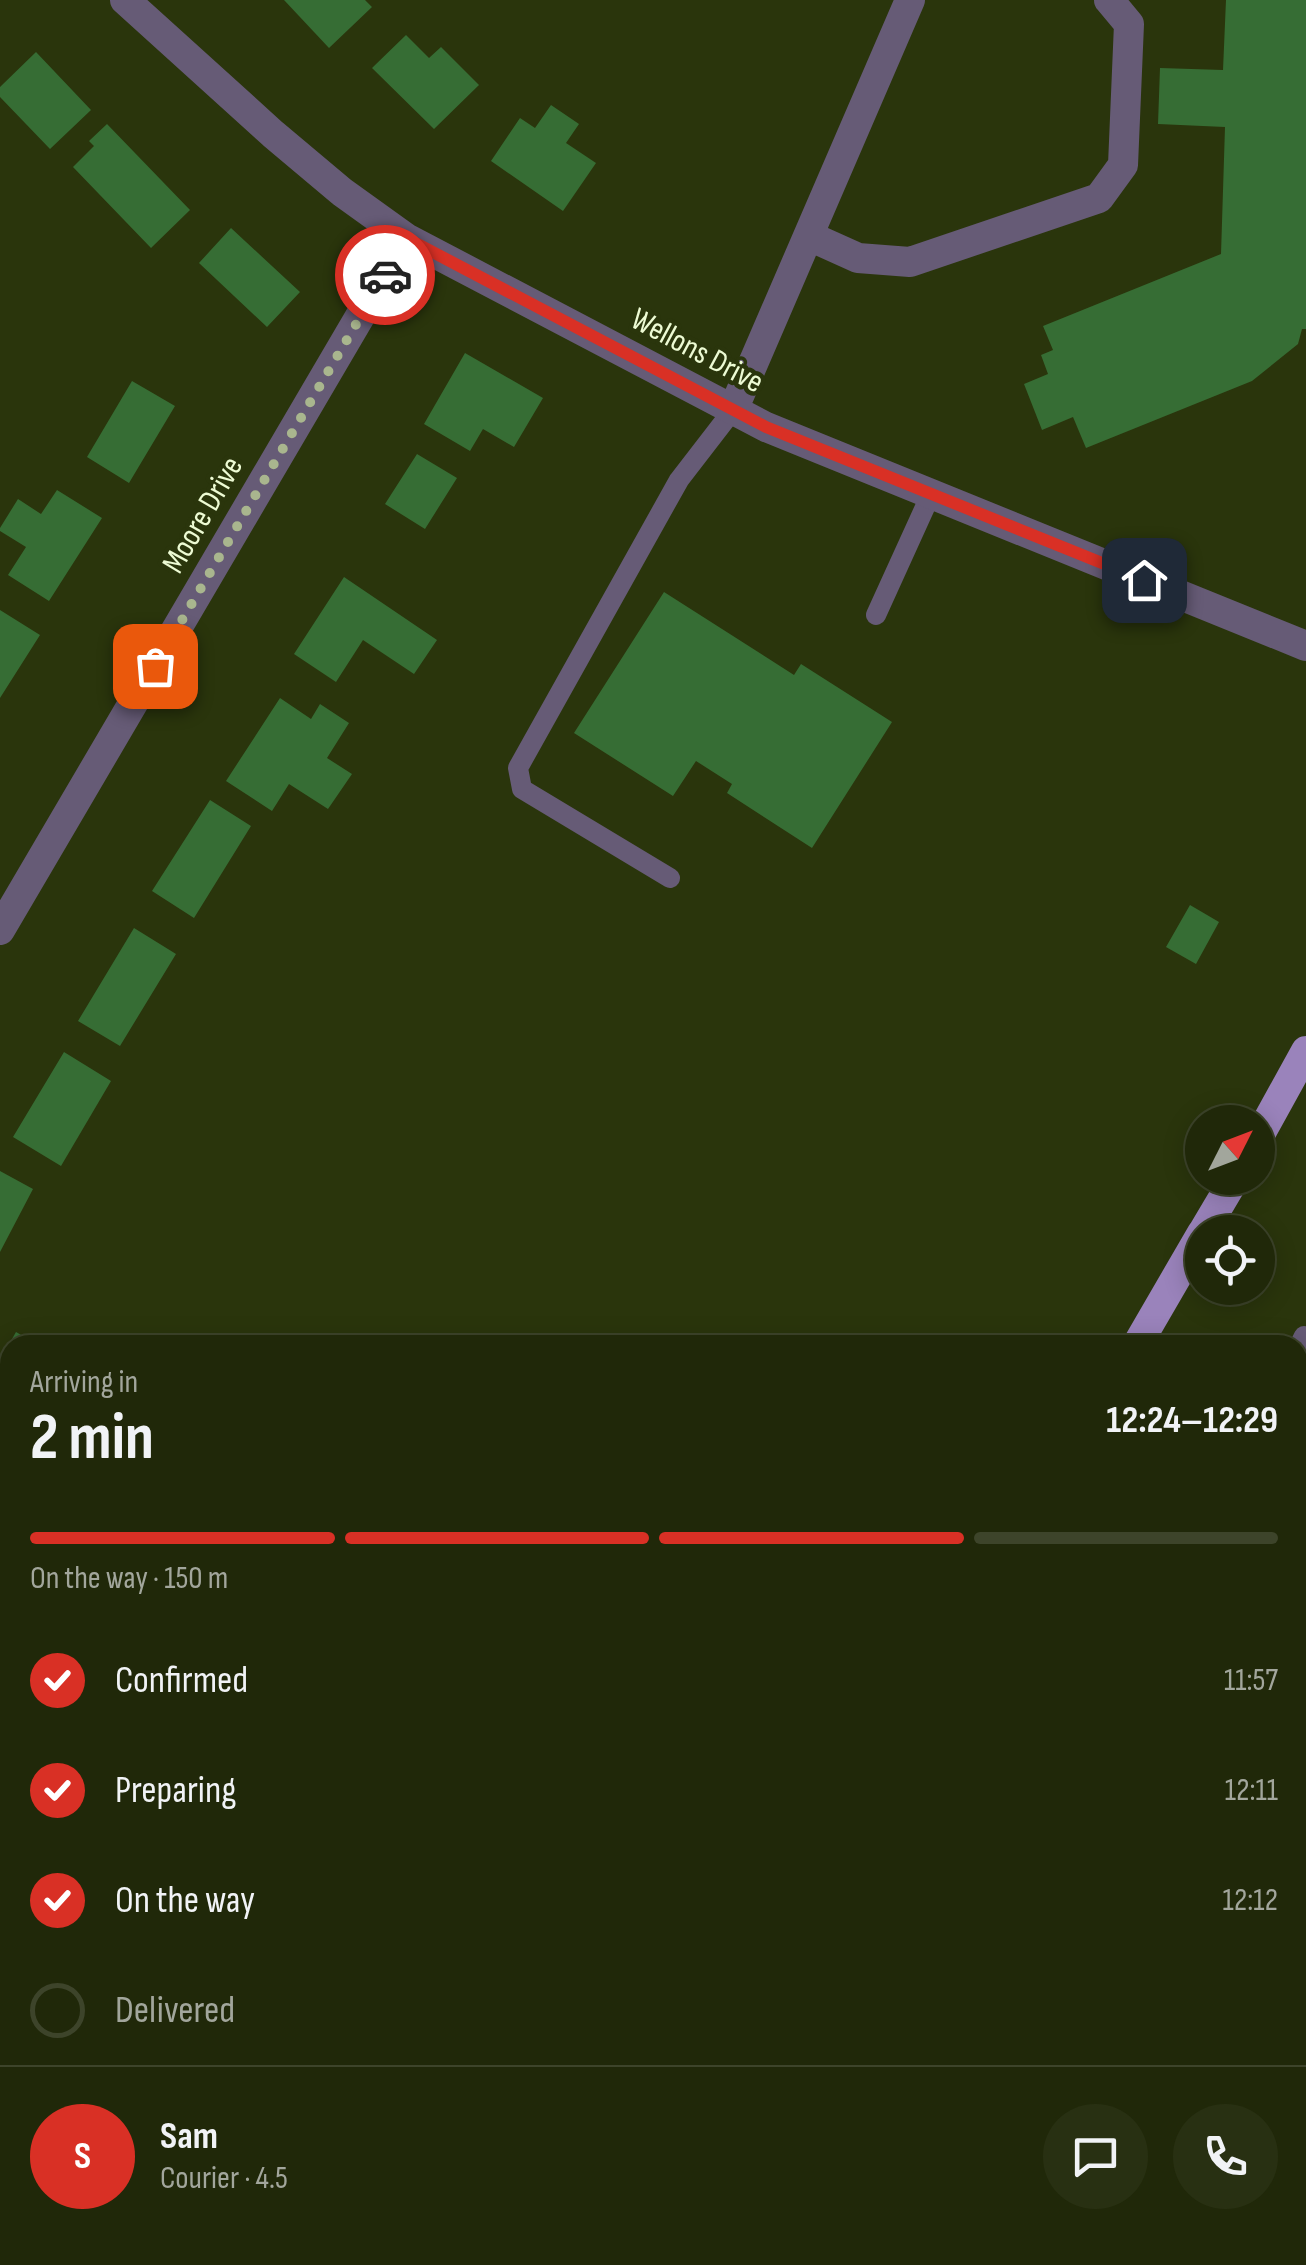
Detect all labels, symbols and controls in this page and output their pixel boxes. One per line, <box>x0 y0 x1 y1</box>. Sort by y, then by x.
courier <box>335 225 435 325</box>
icon: car <box>358 248 413 303</box>
street label: Wellons Drive <box>624 300 770 402</box>
street label: Moore Drive <box>154 450 252 580</box>
pin <box>1102 538 1187 623</box>
icon: home <box>1117 553 1172 608</box>
pin <box>113 624 198 709</box>
icon: bag <box>128 639 183 694</box>
north arrow <box>1185 1105 1275 1195</box>
map controls <box>1185 1105 1275 1305</box>
button: locate <box>1185 1215 1275 1305</box>
text: Arriving in <box>30 1363 138 1402</box>
text: 12:24–12:29 <box>1106 1398 1278 1443</box>
text: 2 min <box>30 1400 154 1478</box>
text: On the way · 150 m <box>30 1559 228 1598</box>
icon: check <box>30 1653 85 1708</box>
text: Confirmed <box>115 1658 248 1703</box>
text: 11:57 <box>1224 1661 1278 1700</box>
icon: check <box>30 1763 85 1818</box>
text: Preparing <box>115 1768 236 1813</box>
text: 12:11 <box>1225 1771 1278 1810</box>
icon: check <box>30 1873 85 1928</box>
text: On the way <box>115 1878 255 1923</box>
text: 12:12 <box>1222 1881 1278 1920</box>
text: Delivered <box>115 1988 235 2033</box>
button: chat <box>1043 2104 1148 2209</box>
button: phone <box>1173 2104 1278 2209</box>
text: Sam <box>160 2114 218 2159</box>
text: S <box>74 2134 91 2179</box>
text: Courier · 4.5 <box>160 2159 288 2198</box>

